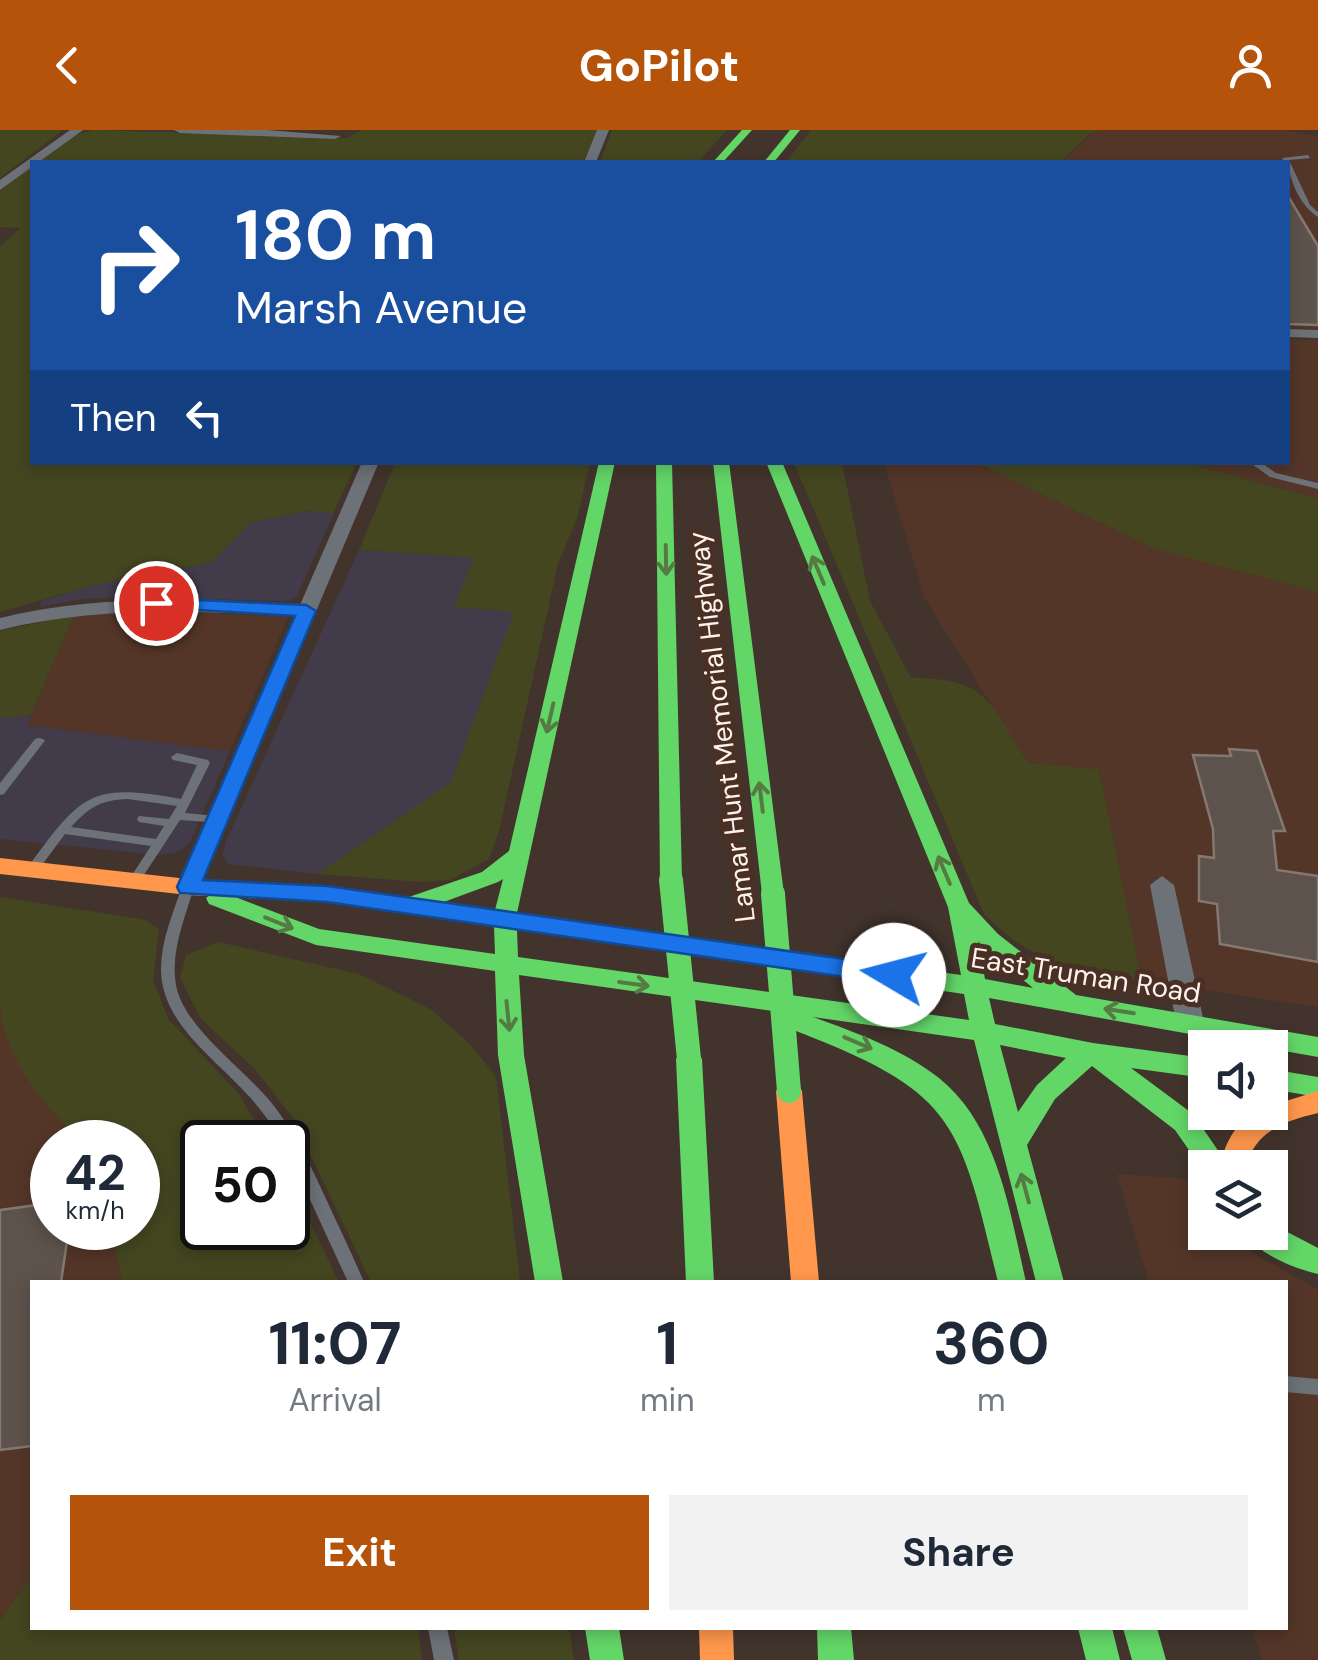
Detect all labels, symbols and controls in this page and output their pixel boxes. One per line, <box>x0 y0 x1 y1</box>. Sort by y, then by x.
text: GoPilot <box>579 36 739 95</box>
icon: back <box>40 38 95 93</box>
icon: person <box>1223 38 1278 93</box>
text: 180 m <box>235 190 436 281</box>
icon: right <box>70 200 200 330</box>
text: Marsh Avenue <box>235 278 527 337</box>
icon: left <box>177 390 232 445</box>
text: Then <box>70 393 157 443</box>
street label: Lamar Hunt Memorial Highway <box>679 529 764 924</box>
one-way arrow <box>656 543 675 575</box>
one-way arrow <box>808 556 826 586</box>
pin <box>114 561 199 646</box>
icon: arrive <box>129 576 184 631</box>
one-way arrow <box>540 701 558 733</box>
one-way arrow <box>751 782 770 814</box>
one-way arrow <box>934 855 952 886</box>
one-way arrow <box>263 915 294 933</box>
position arrow <box>842 923 946 1027</box>
street label: East Truman Road <box>968 939 1204 1012</box>
one-way arrow <box>617 976 650 994</box>
one-way arrow <box>499 999 518 1031</box>
one-way arrow <box>1103 1001 1135 1019</box>
map controls <box>1188 1030 1288 1250</box>
button: sound <box>1188 1030 1288 1130</box>
one-way arrow <box>842 1035 873 1053</box>
speed limit sign: 50 <box>180 1120 310 1250</box>
text: 42 <box>64 1140 126 1206</box>
button: layers <box>1188 1150 1288 1250</box>
one-way arrow <box>1014 1173 1033 1204</box>
text: km/h <box>65 1194 125 1227</box>
text: 11:07 <box>268 1304 402 1383</box>
text: 1 <box>656 1304 678 1383</box>
text: 360 <box>933 1304 1049 1383</box>
text: Arrival <box>288 1379 382 1421</box>
text: min <box>640 1379 695 1421</box>
text: m <box>977 1379 1006 1421</box>
button: Exit <box>70 1495 649 1610</box>
button: Share <box>669 1495 1248 1610</box>

